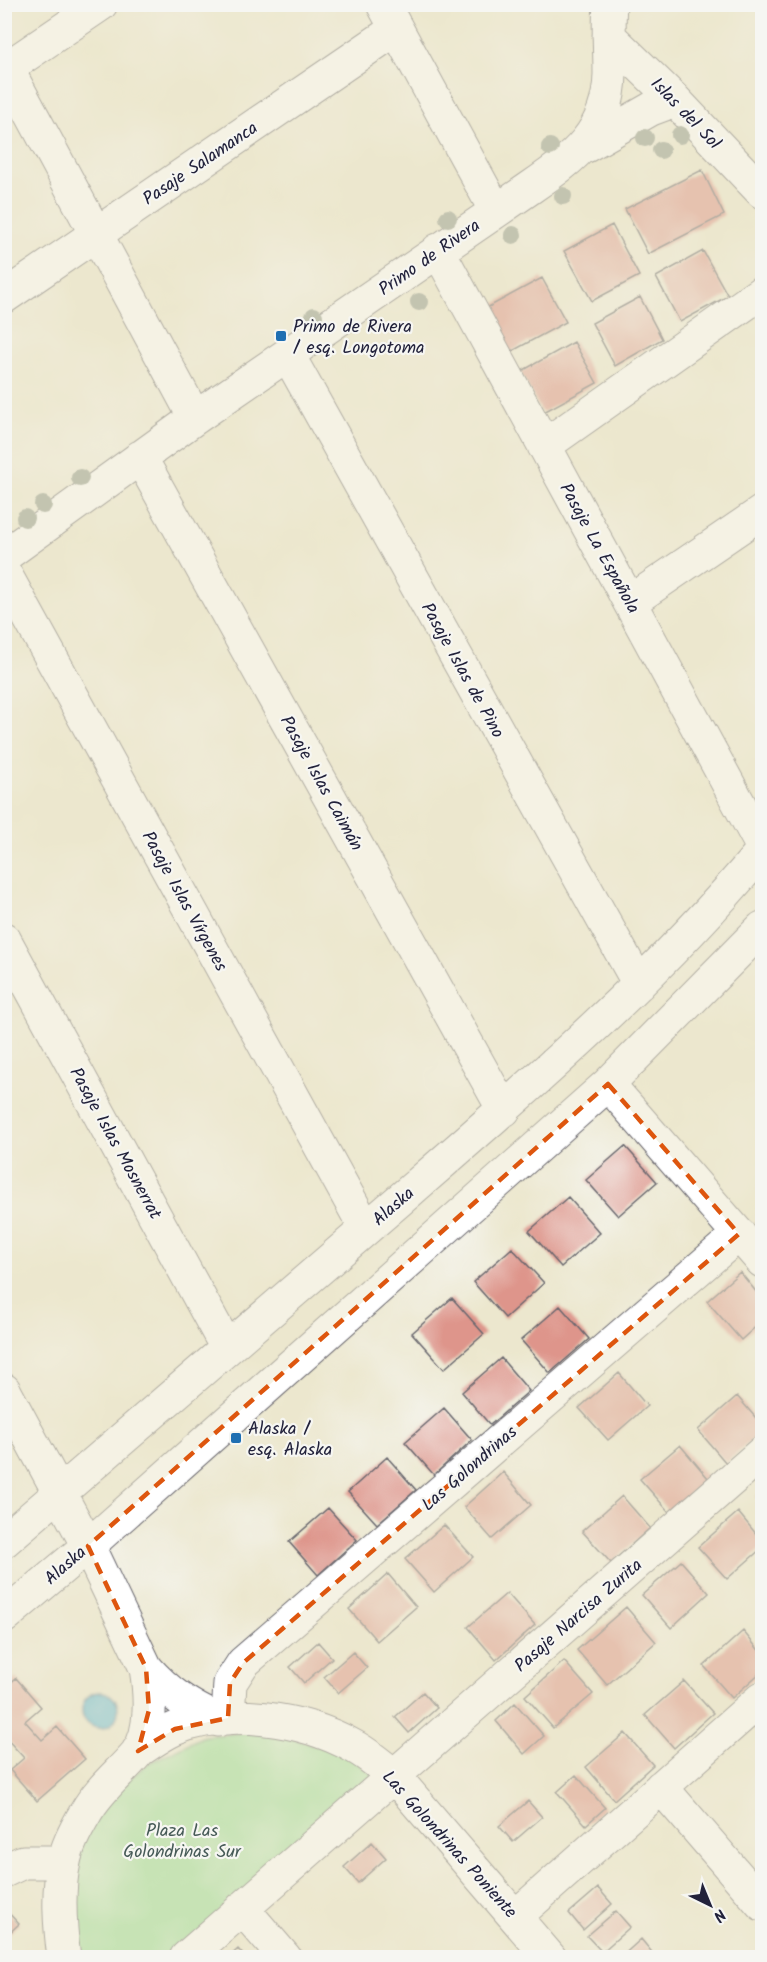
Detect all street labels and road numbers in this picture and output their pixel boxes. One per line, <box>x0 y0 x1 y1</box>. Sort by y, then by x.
street label: Islas del Sol <box>643 71 728 158</box>
street label: Pasaje Salamanca <box>137 115 264 214</box>
street label: Primo de Rivera <box>373 212 487 304</box>
street label: Pasaje La Española <box>551 478 647 619</box>
street label: Pasaje Islas de Pino <box>412 598 511 744</box>
street label: Pasaje Islas Caimán <box>271 711 370 857</box>
street label: Pasaje Islas Vírgenes <box>133 826 235 978</box>
street label: Pasaje Islas Mosnerrat <box>61 1062 169 1226</box>
street label: Alaska <box>366 1180 422 1234</box>
street label: Las Golondrinas <box>415 1419 525 1519</box>
street label: Alaska <box>38 1539 94 1593</box>
street label: Pasaje Narcisa Zurita <box>508 1552 650 1680</box>
street label: Las Golondrinas Poniente <box>374 1764 524 1926</box>

